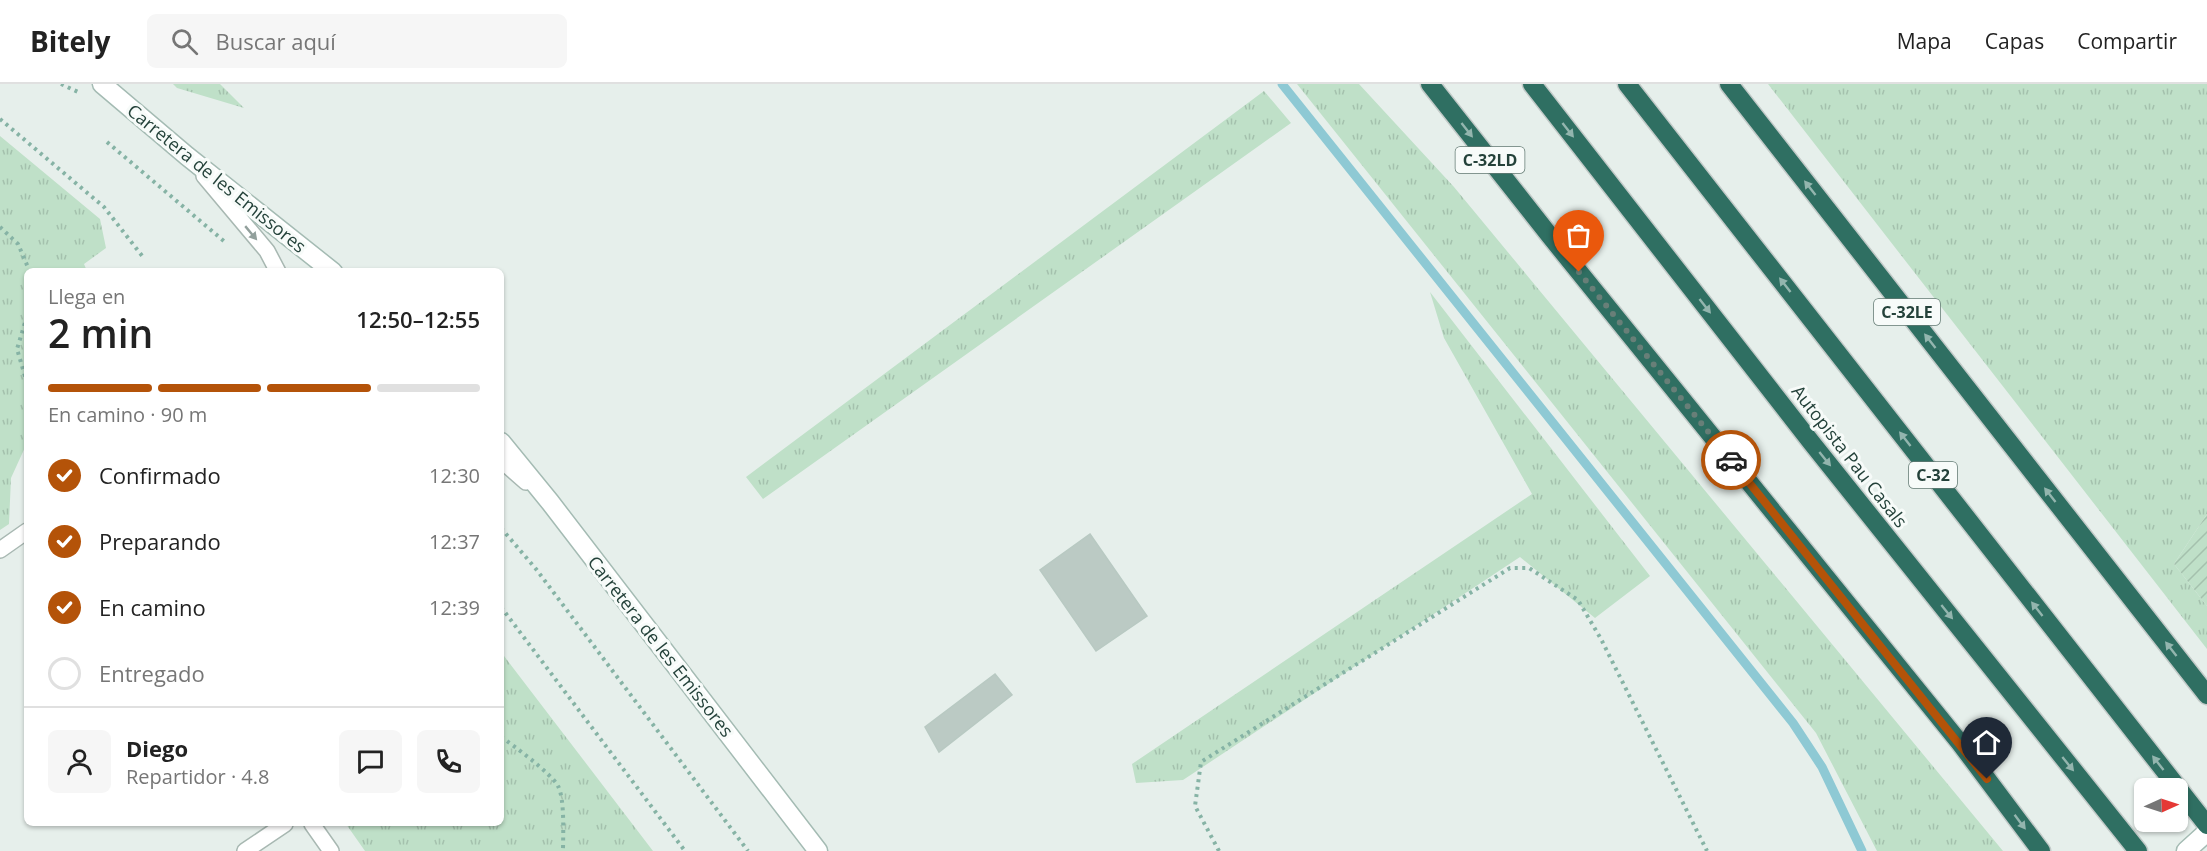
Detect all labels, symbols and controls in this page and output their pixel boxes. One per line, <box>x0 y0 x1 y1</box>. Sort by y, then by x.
search box <box>147 14 567 68</box>
text: Bitely <box>30 22 111 60</box>
icon: search <box>168 25 201 58</box>
text: Buscar aquí <box>216 26 336 56</box>
text: Mapa <box>1897 27 1952 55</box>
text: Capas <box>1985 27 2044 55</box>
text: Compartir <box>2077 27 2177 55</box>
street label: Carretera de les Emissores <box>123 98 311 258</box>
one-way arrow <box>1460 122 1472 137</box>
one-way arrow <box>1562 122 1574 138</box>
road number: C-32LD <box>1456 147 1524 173</box>
one-way arrow <box>1804 180 1816 195</box>
pin <box>1553 210 1604 272</box>
icon: bag <box>1562 219 1595 252</box>
one-way arrow <box>244 225 257 240</box>
one-way arrow <box>1778 277 1791 293</box>
text: Llega en <box>48 283 125 310</box>
one-way arrow <box>1698 298 1710 313</box>
road number: C-32LE <box>1874 299 1940 325</box>
text: 12:50–12:55 <box>356 304 480 334</box>
text: 2 min <box>48 306 153 359</box>
one-way arrow <box>1923 333 1936 349</box>
street label: Autopista Pau Casals <box>1787 380 1913 532</box>
text: En camino · 90 m <box>48 401 207 428</box>
courier <box>1701 430 1761 490</box>
one-way arrow <box>1899 431 1911 446</box>
icon: car <box>1715 444 1748 477</box>
one-way arrow <box>1818 451 1831 467</box>
icon: check <box>48 459 81 492</box>
text: Confirmado <box>99 460 221 490</box>
text: 12:30 <box>429 462 480 489</box>
road number: C-32 <box>1909 462 1957 488</box>
one-way arrow <box>2044 487 2056 503</box>
icon: check <box>48 525 81 558</box>
text: Preparando <box>99 526 221 556</box>
text: 12:37 <box>429 528 480 555</box>
street label: Carretera de les Emissores <box>583 550 739 742</box>
icon: check <box>48 591 81 624</box>
text: En camino <box>99 592 206 622</box>
text: 12:39 <box>429 594 480 621</box>
one-way arrow <box>2031 601 2044 617</box>
one-way arrow <box>1940 604 1952 619</box>
one-way arrow <box>2164 641 2177 657</box>
text: Entregado <box>99 658 205 688</box>
pin <box>1961 717 2012 779</box>
icon: home <box>1970 726 2003 759</box>
button: person <box>48 730 111 793</box>
button: chat <box>339 730 402 793</box>
button: phone <box>417 730 480 793</box>
text: Diego <box>126 733 188 763</box>
one-way arrow <box>2152 755 2164 770</box>
one-way arrow <box>2062 756 2075 772</box>
text: Repartidor · 4.8 <box>126 763 270 790</box>
north arrow <box>2134 778 2188 832</box>
map controls <box>2134 778 2188 832</box>
one-way arrow <box>2013 815 2025 830</box>

